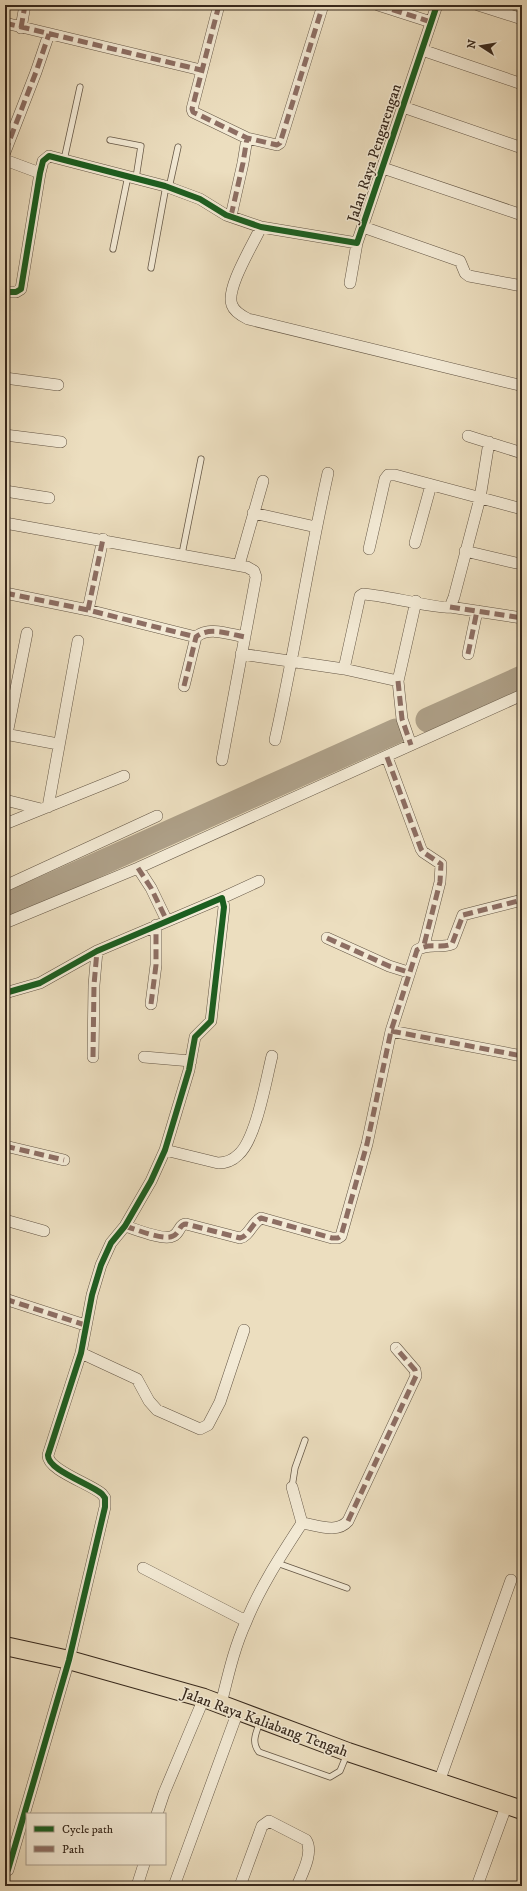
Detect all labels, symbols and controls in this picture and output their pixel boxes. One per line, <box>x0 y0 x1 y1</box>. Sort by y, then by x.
north arrow <box>461 26 501 66</box>
text: N <box>464 38 480 50</box>
street label: Jalan Raya Pengarengan <box>343 81 406 227</box>
street label: Jalan Raya Kaliabang Tengah <box>177 1683 351 1762</box>
legend <box>26 1813 166 1865</box>
text: Cycle path <box>62 1822 114 1837</box>
text: Path <box>62 1842 85 1857</box>

